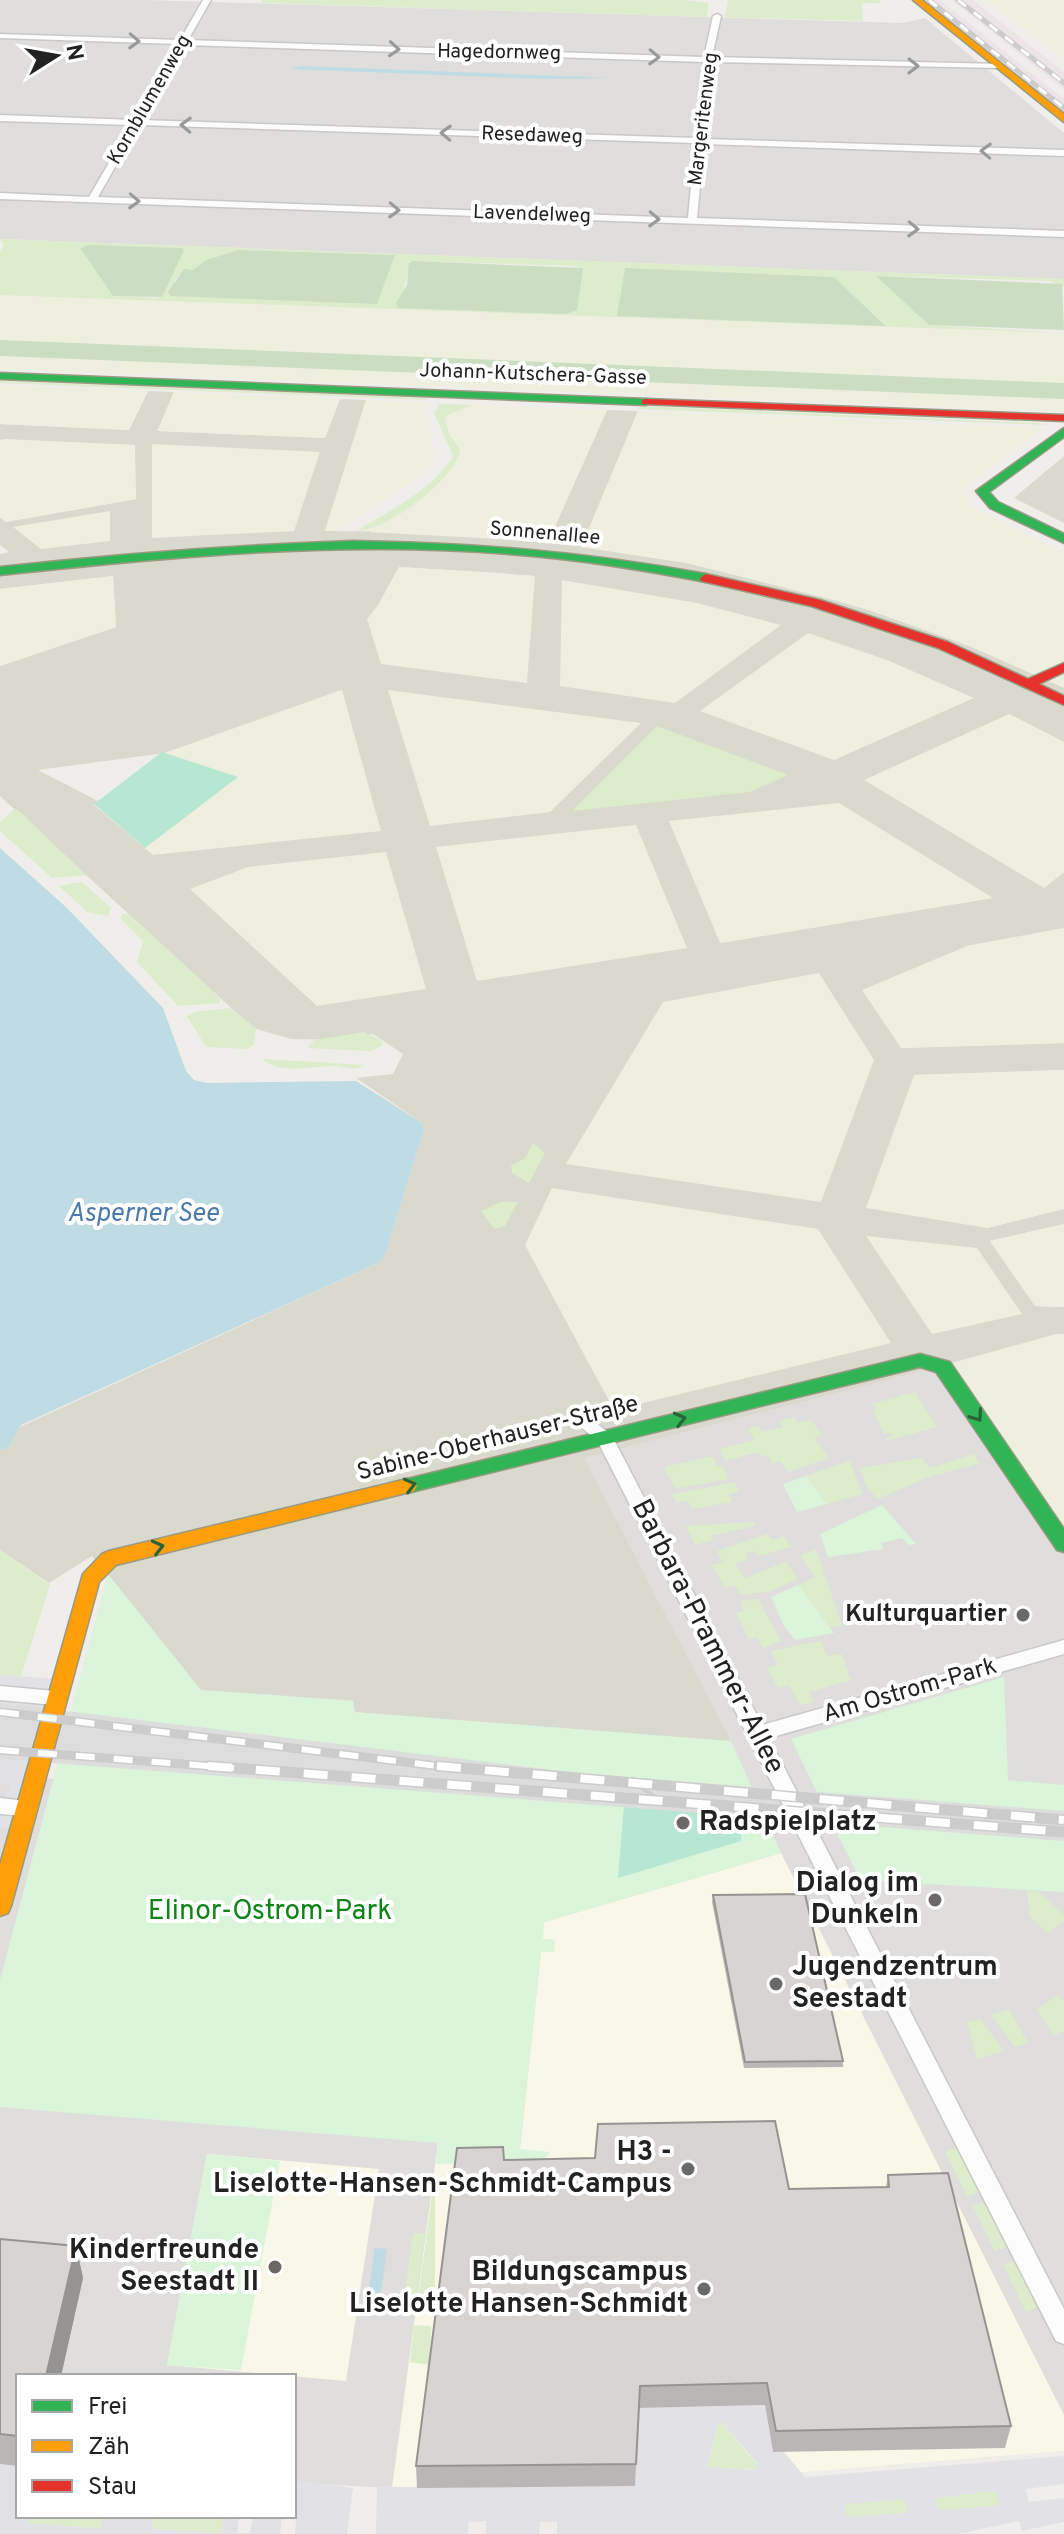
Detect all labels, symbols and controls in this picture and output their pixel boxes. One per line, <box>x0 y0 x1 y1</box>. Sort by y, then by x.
north arrow <box>16 16 96 96</box>
street label: Kornblumenweg <box>102 30 198 170</box>
one-way arrow <box>128 32 141 49</box>
street label: Hagedornweg <box>437 39 561 67</box>
one-way arrow <box>388 40 401 57</box>
text: N <box>58 42 88 63</box>
one-way arrow <box>648 49 661 66</box>
street label: Margeritenweg <box>683 51 725 187</box>
one-way arrow <box>907 57 920 74</box>
one-way arrow <box>179 116 192 133</box>
street label: Resedaweg <box>481 121 583 151</box>
one-way arrow <box>439 125 452 142</box>
one-way arrow <box>979 142 992 159</box>
one-way arrow <box>128 192 141 209</box>
street label: Lavendelweg <box>473 200 591 230</box>
one-way arrow <box>388 202 401 219</box>
one-way arrow <box>648 211 661 228</box>
one-way arrow <box>907 220 920 237</box>
street label: Johann-Kutschera-Gasse <box>419 358 647 392</box>
street label: Sonnenallee <box>489 516 601 552</box>
water label: Asperner See <box>67 1198 219 1231</box>
street label: Sabine-Oberhauser-Straße <box>354 1390 642 1488</box>
one-way arrow <box>967 1408 982 1422</box>
one-way arrow <box>673 1411 687 1428</box>
one-way arrow <box>403 1478 417 1495</box>
street label: Barbara-Prammer-Allee <box>622 1494 792 1780</box>
one-way arrow <box>150 1539 164 1556</box>
place label: Kulturquartier <box>845 1600 1007 1630</box>
marker: Kulturquartier <box>1014 1606 1032 1624</box>
street label: Am Ostrom-Park <box>820 1652 1000 1730</box>
place label: Radspielplatz <box>699 1805 877 1841</box>
marker: Radspielplatz <box>674 1814 692 1832</box>
place label: Dialog im Dunkeln <box>796 1866 919 1934</box>
marker: Dialog im Dunkeln <box>926 1891 944 1909</box>
park label: Elinor-Ostrom-Park <box>148 1894 392 1930</box>
place label: Jugendzentrum Seestadt <box>792 1950 998 2018</box>
marker: Jugendzentrum Seestadt <box>767 1975 785 1993</box>
place label: H3 - Liselotte-Hansen-Schmidt-Campus <box>213 2135 672 2203</box>
marker: H3 - Liselotte-Hansen-Schmidt-Campus <box>679 2160 697 2178</box>
place label: Kinderfreunde Seestadt II <box>69 2233 259 2301</box>
place label: Bildungscampus Liselotte Hansen-Schmidt <box>349 2255 688 2323</box>
marker: Kinderfreunde Seestadt II <box>266 2258 284 2276</box>
marker: Bildungscampus Liselotte Hansen-Schmidt <box>695 2280 713 2298</box>
legend <box>16 2374 296 2518</box>
text: Frei <box>88 2393 127 2423</box>
text: Zäh <box>88 2433 130 2463</box>
text: Stau <box>88 2473 137 2503</box>

